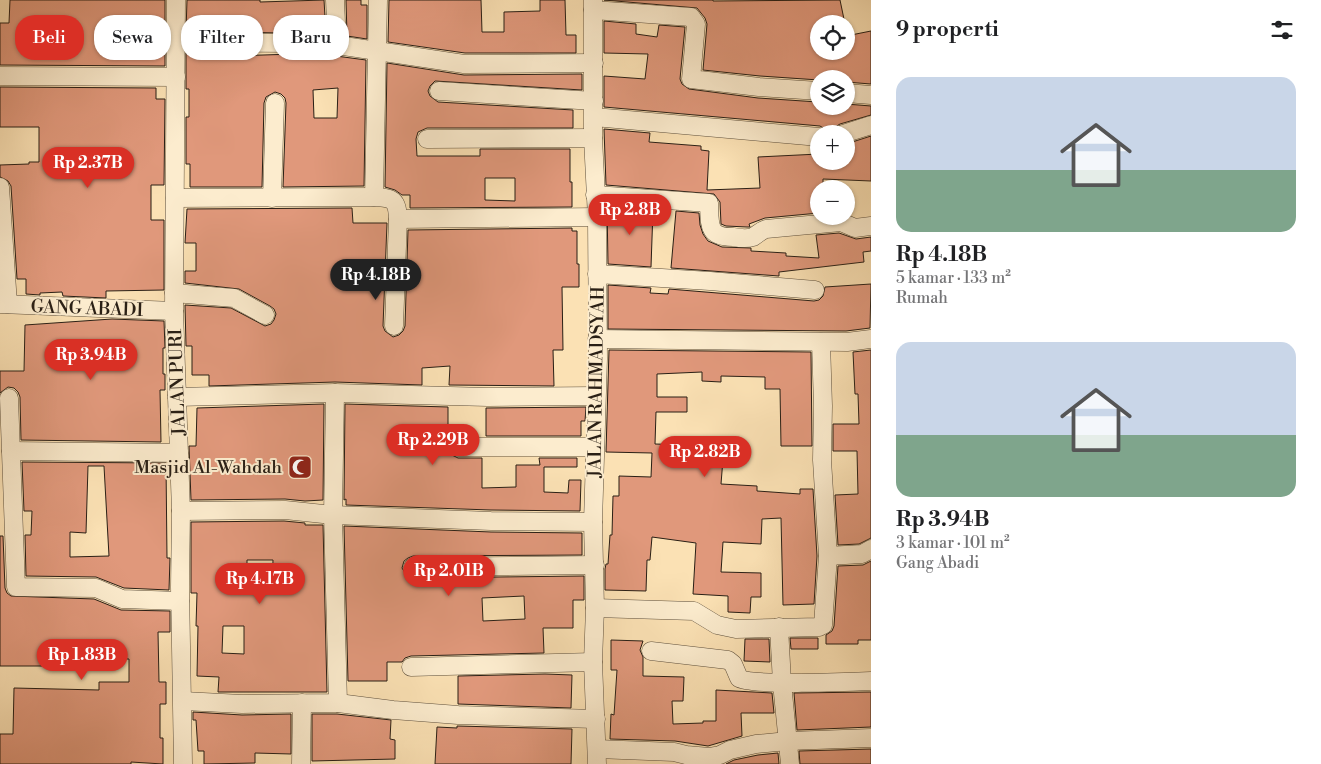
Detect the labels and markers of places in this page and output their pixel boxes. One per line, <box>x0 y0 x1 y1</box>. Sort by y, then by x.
pin: Rp 2.37B <box>36 146 140 189</box>
pin: Rp 2.8B <box>584 194 676 236</box>
pin: Rp 4.18B <box>324 258 428 301</box>
pin: Rp 3.94B <box>39 338 143 381</box>
pin: Rp 2.29B <box>381 424 485 466</box>
pin: Rp 2.82B <box>653 436 757 478</box>
mosque icon: Masjid Al-Wahdah <box>287 454 313 480</box>
place label: Masjid Al-Wahdah <box>134 456 282 479</box>
pin: Rp 2.01B <box>397 554 501 597</box>
pin: Rp 4.17B <box>208 562 312 605</box>
pin: Rp 1.83B <box>30 638 134 681</box>

